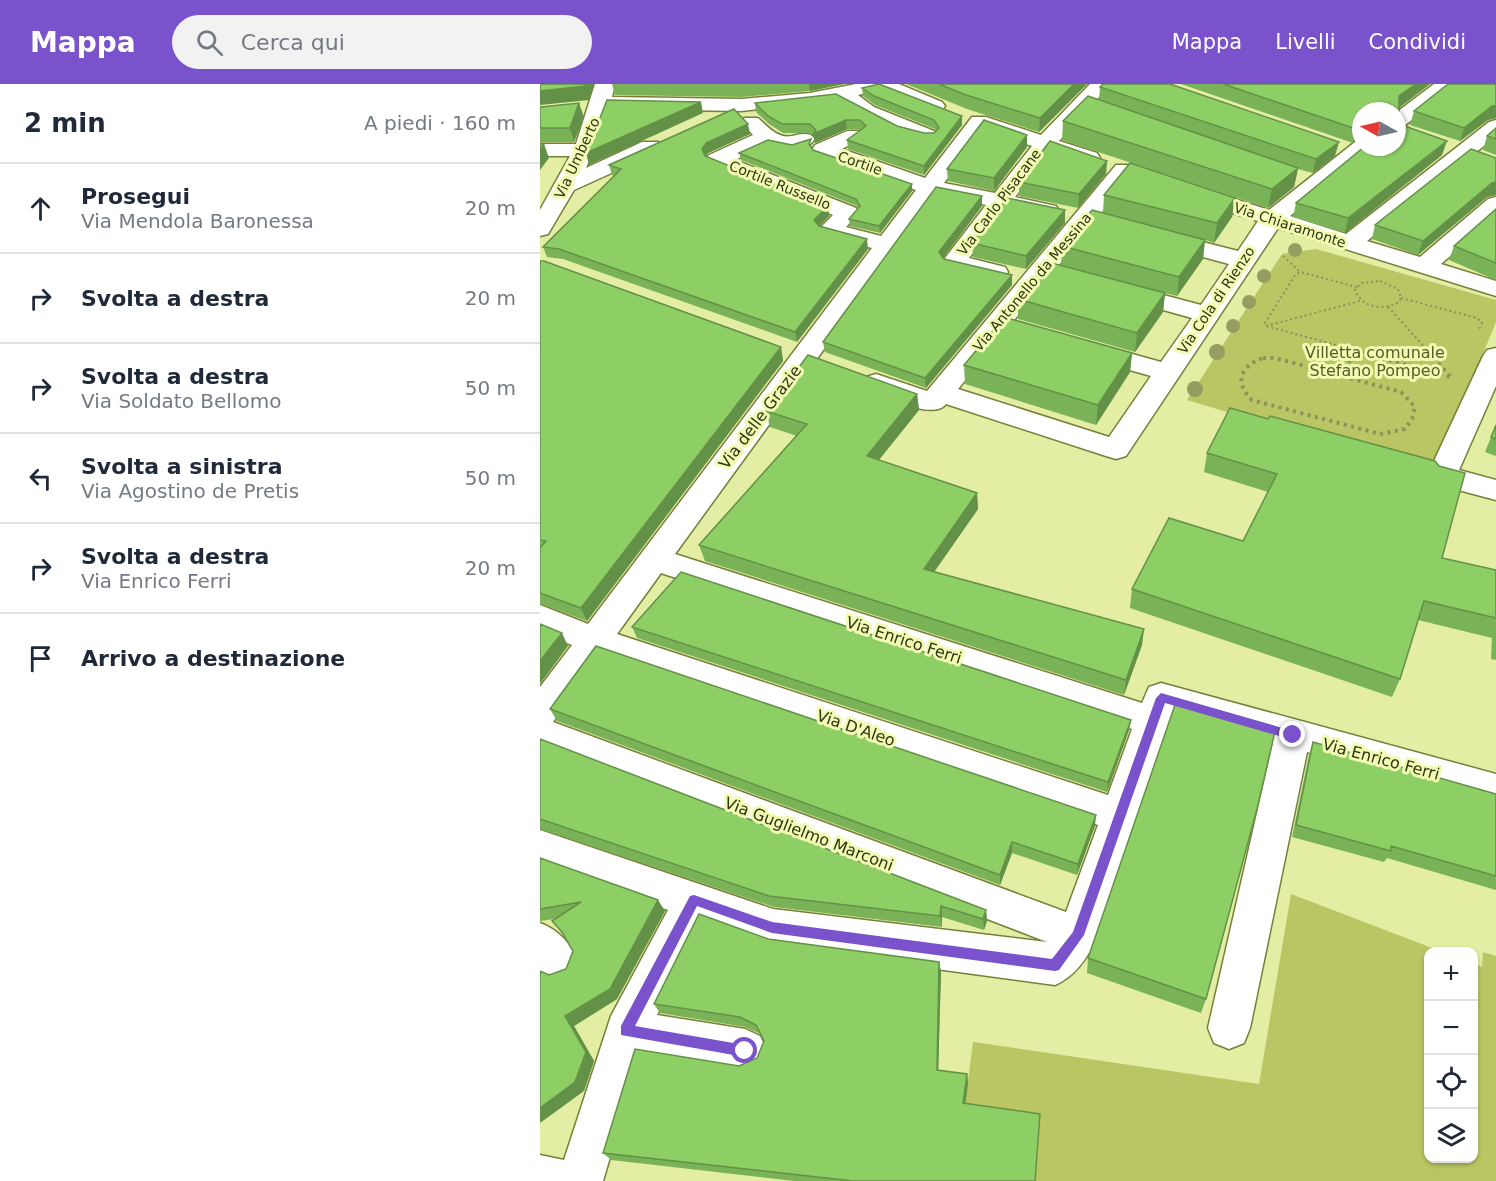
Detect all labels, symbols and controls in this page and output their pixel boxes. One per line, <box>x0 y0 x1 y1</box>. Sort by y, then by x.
search box <box>172 15 592 69</box>
text: Mappa <box>30 26 136 59</box>
icon: search <box>193 26 226 59</box>
text: Cerca qui <box>241 30 345 55</box>
text: Mappa <box>1172 30 1242 54</box>
text: Livelli <box>1275 30 1336 54</box>
text: Condividi <box>1369 30 1466 54</box>
north arrow <box>1352 102 1406 156</box>
text: 2 min <box>24 108 106 138</box>
text: A piedi · 160 m <box>364 111 516 135</box>
street label: Via Umberto <box>551 115 603 201</box>
street label: Via Carlo Pisacane <box>954 146 1044 258</box>
street label: Cortile <box>836 148 884 178</box>
street label: Cortile Russello <box>727 157 833 213</box>
text: Prosegui <box>81 184 190 209</box>
icon: ahead <box>24 192 57 225</box>
text: 20 m <box>465 196 516 220</box>
street label: Via Chiaramonte <box>1232 199 1348 251</box>
text: Via Mendola Baronessa <box>81 209 314 233</box>
street label: Via Antonello da Messina <box>969 210 1095 354</box>
street label: Via Cola di Rienzo <box>1174 243 1258 357</box>
icon: right <box>24 282 57 315</box>
text: Svolta a destra <box>81 286 269 311</box>
text: 20 m <box>465 286 516 310</box>
park label: Villetta comunale Stefano Pompeo <box>1305 343 1445 380</box>
street label: Via delle Grazie <box>715 361 805 473</box>
text: Svolta a destra <box>81 364 269 389</box>
icon: right <box>24 372 57 405</box>
text: 50 m <box>465 376 516 400</box>
text: Via Soldato Bellomo <box>81 389 281 413</box>
text: Svolta a sinistra <box>81 454 283 479</box>
icon: left <box>24 462 57 495</box>
text: 50 m <box>465 466 516 490</box>
text: Via Agostino de Pretis <box>81 479 299 503</box>
text: Svolta a destra <box>81 544 269 569</box>
icon: right <box>24 552 57 585</box>
text: 20 m <box>465 556 516 580</box>
text: Via Enrico Ferri <box>81 569 231 593</box>
street label: Via Enrico Ferri <box>844 612 964 668</box>
icon: arrive <box>24 642 57 675</box>
text: Arrivo a destinazione <box>81 646 345 671</box>
street label: Via D'Aleo <box>814 706 898 750</box>
route end <box>1279 721 1305 747</box>
street label: Via Enrico Ferri <box>1320 734 1442 784</box>
street label: Via Guglielmo Marconi <box>722 793 896 875</box>
map controls <box>1424 947 1478 1163</box>
button: + <box>1424 947 1478 1001</box>
button: − <box>1424 1001 1478 1055</box>
route start <box>731 1037 757 1063</box>
button: locate <box>1424 1055 1478 1109</box>
button: layers <box>1424 1109 1478 1163</box>

